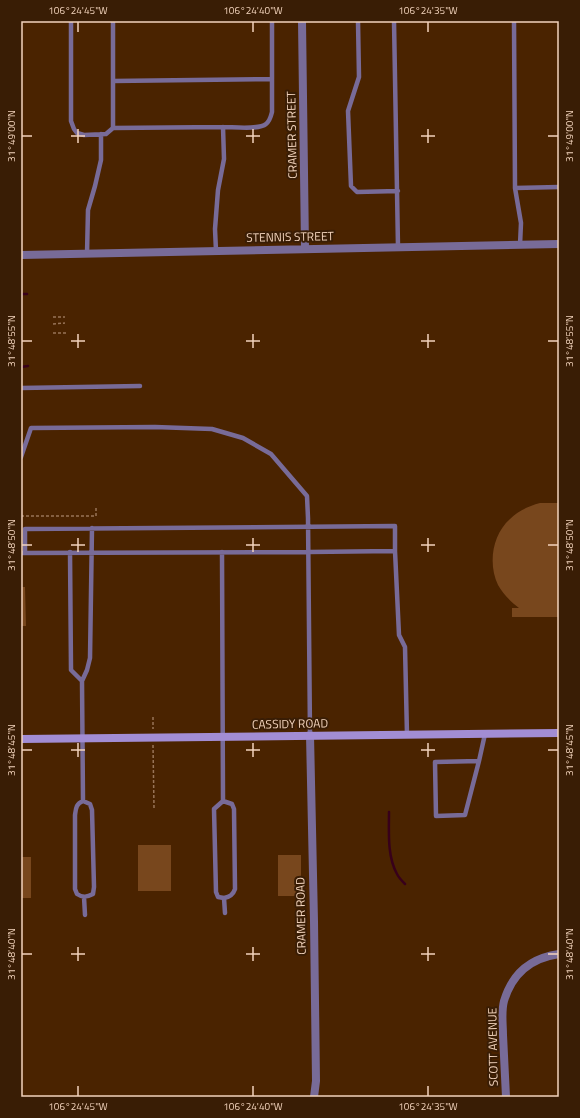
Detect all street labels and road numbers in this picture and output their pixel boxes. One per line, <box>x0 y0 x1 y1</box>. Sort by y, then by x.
street label: CRAMER STREET <box>281 90 302 179</box>
street label: STENNIS STREET <box>246 226 335 247</box>
street label: CASSIDY ROAD <box>252 713 328 734</box>
street label: CRAMER ROAD <box>290 877 311 955</box>
street label: SCOTT AVENUE <box>482 1007 503 1087</box>

